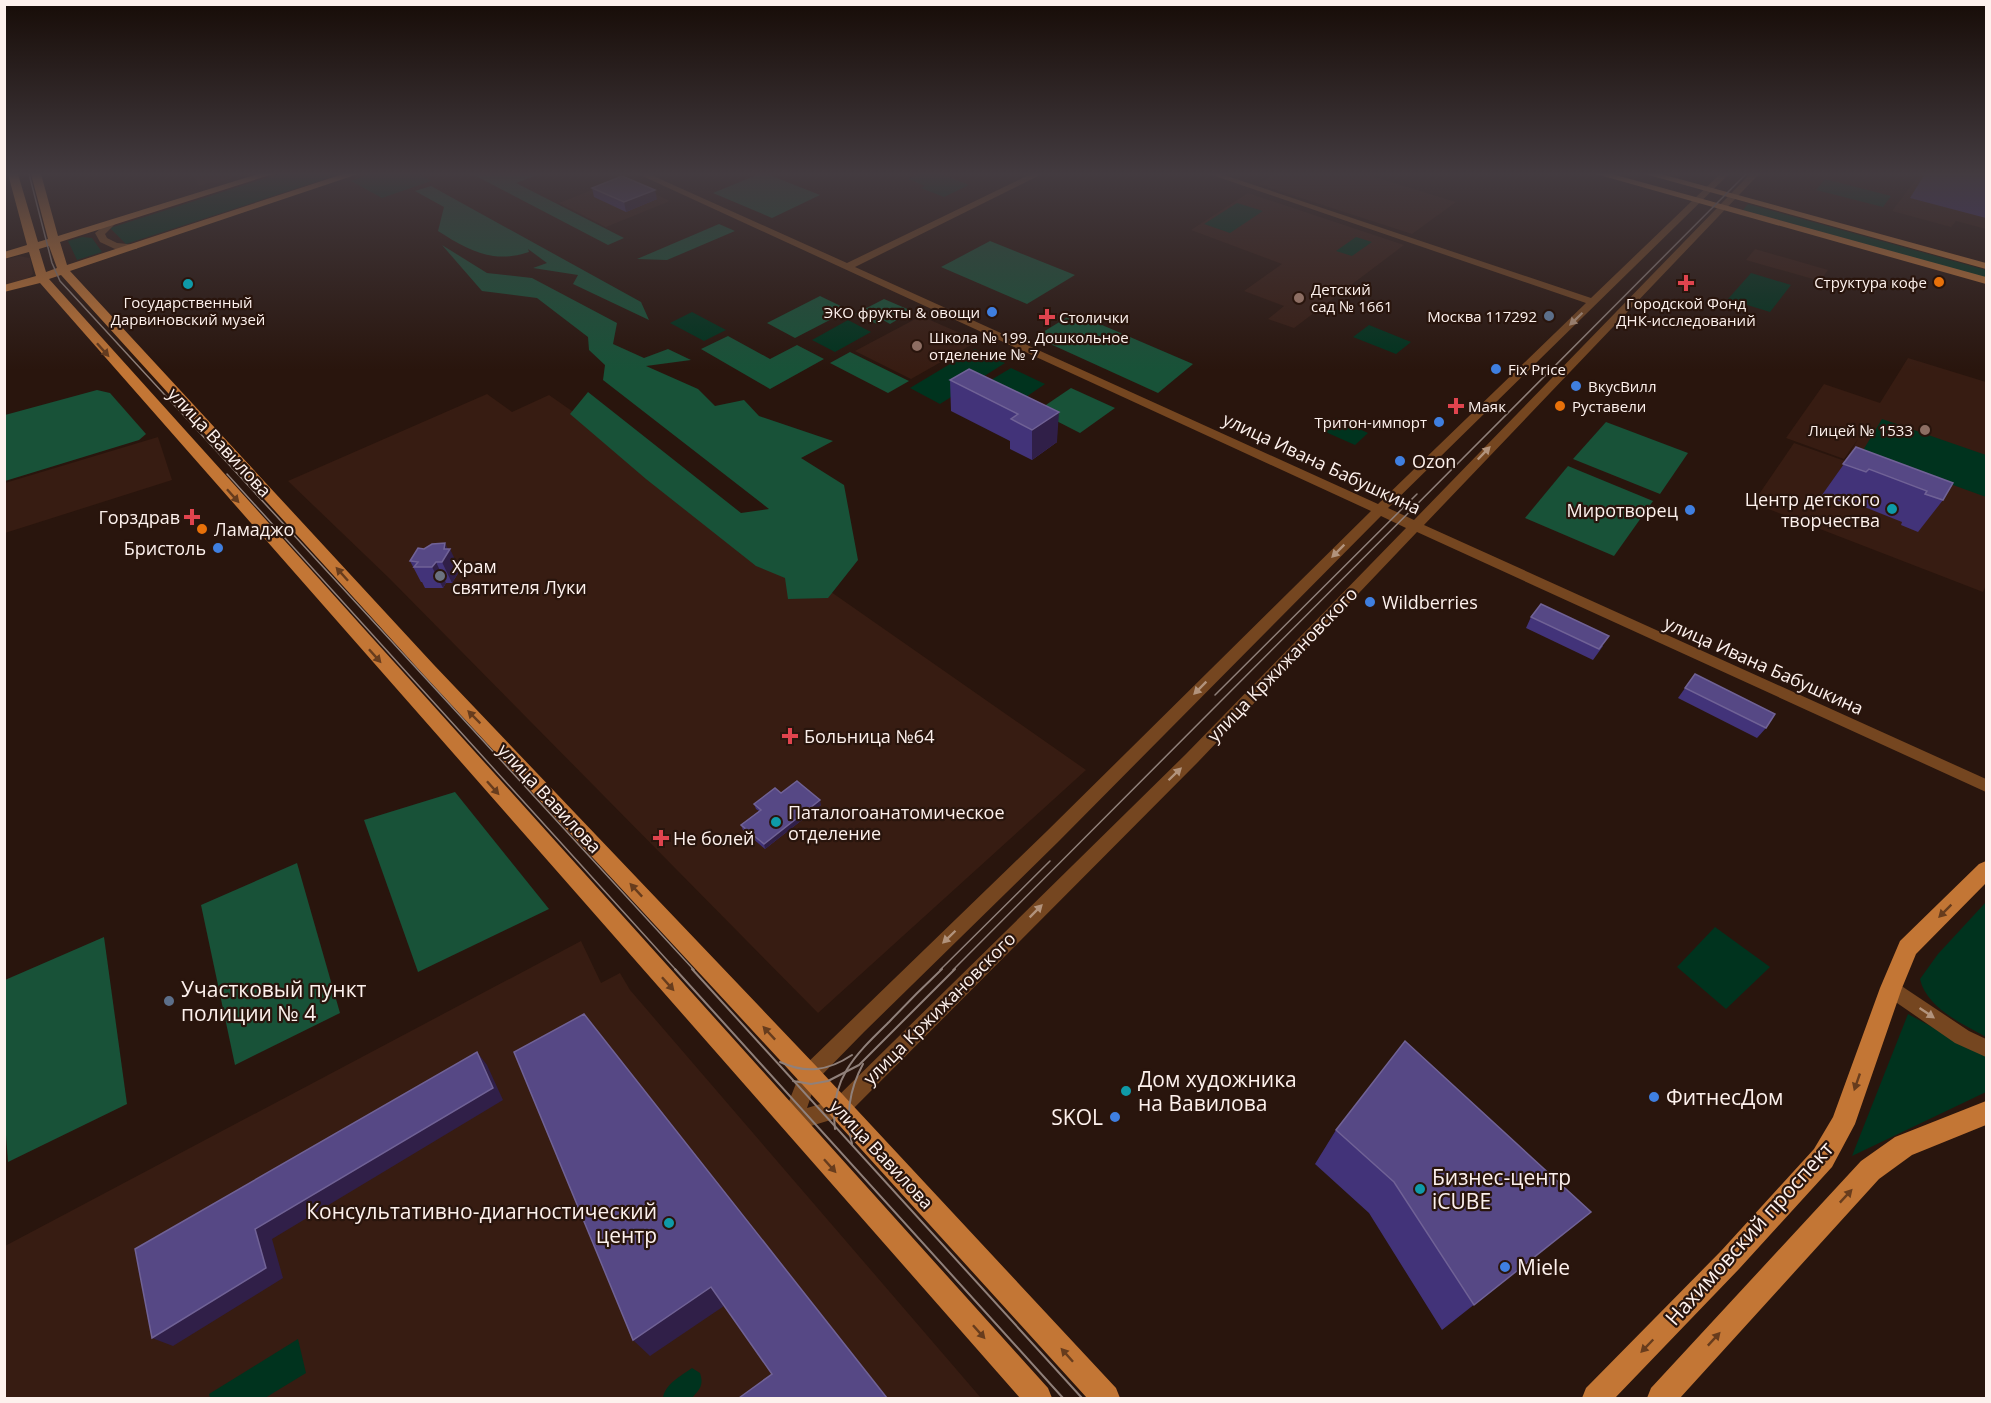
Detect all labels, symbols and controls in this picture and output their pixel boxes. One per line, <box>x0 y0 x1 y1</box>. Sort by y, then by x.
place label: Структура кофе <box>1814 272 1927 292</box>
marker: Городской Фонд ДНК-исследований <box>1677 274 1695 292</box>
marker: Структура кофе <box>1932 275 1946 289</box>
marker: Государственный Дарвиновский музей <box>181 277 195 291</box>
place label: Детский сад № 1661 <box>1311 279 1393 316</box>
marker: Детский сад № 1661 <box>1292 291 1306 305</box>
place label: Государственный Дарвиновский музей <box>111 292 265 329</box>
place label: Городской Фонд ДНК-исследований <box>1616 293 1756 330</box>
place label: ЭКО фрукты & овощи <box>824 302 980 322</box>
marker: ЭКО фрукты & овощи <box>985 305 999 319</box>
place label: Москва 117292 <box>1427 306 1537 326</box>
place label: Столички <box>1059 307 1129 327</box>
marker: Москва 117292 <box>1542 309 1556 323</box>
marker: Столички <box>1040 310 1054 324</box>
one-way arrow <box>1569 312 1583 326</box>
place label: Школа № 199. Дошкольное отделение № 7 <box>929 327 1129 364</box>
marker: Школа № 199. Дошкольное отделение № 7 <box>910 339 924 353</box>
one-way arrow <box>96 342 109 357</box>
place label: Fix Price <box>1508 359 1566 379</box>
marker: Fix Price <box>1489 362 1503 376</box>
place label: ВкусВилл <box>1588 376 1657 396</box>
marker: ВкусВилл <box>1569 379 1583 393</box>
street label: улица Вавилова <box>163 382 277 502</box>
place label: Маяк <box>1468 396 1506 416</box>
place label: Руставели <box>1572 396 1646 416</box>
marker: Маяк <box>1449 399 1463 413</box>
marker: Руставели <box>1553 399 1567 413</box>
street label: улица Ивана Бабушкина <box>1219 407 1425 519</box>
place label: Тритон-импорт <box>1315 412 1427 432</box>
marker: Тритон-импорт <box>1432 415 1446 429</box>
place label: Лицей № 1533 <box>1808 420 1913 440</box>
marker: Лицей № 1533 <box>1918 423 1932 437</box>
one-way arrow <box>1477 446 1491 461</box>
place label: Ozon <box>1412 449 1456 473</box>
marker: Ozon <box>1393 454 1407 468</box>
place label: Центр детского творчества <box>1745 487 1880 532</box>
one-way arrow <box>226 488 239 503</box>
place label: Миротворец <box>1567 498 1678 522</box>
marker: Центр детского творчества <box>1885 502 1899 516</box>
marker: Миротворец <box>1683 503 1697 517</box>
place label: Горздрав <box>98 505 180 529</box>
marker: Горздрав <box>185 510 199 524</box>
place label: Ламаджо <box>214 517 294 541</box>
marker: Ламаджо <box>195 522 209 536</box>
place label: Бристоль <box>124 536 206 560</box>
marker: Бристоль <box>211 541 225 555</box>
one-way arrow <box>1332 543 1346 557</box>
place label: Храм святителя Луки <box>452 554 587 599</box>
one-way arrow <box>336 567 349 582</box>
marker: Храм святителя Луки <box>433 569 447 583</box>
street label: улица Кржижановского <box>1202 581 1362 747</box>
place label: Wildberries <box>1382 590 1478 614</box>
marker: Wildberries <box>1363 595 1377 609</box>
street label: улица Ивана Бабушкина <box>1661 610 1867 720</box>
one-way arrow <box>368 648 381 663</box>
one-way arrow <box>1194 681 1208 695</box>
one-way arrow <box>468 710 482 724</box>
place label: Больница №64 <box>804 724 934 748</box>
marker: Больница №64 <box>781 727 799 745</box>
street label: улица Вавилова <box>493 738 607 858</box>
one-way arrow <box>1167 767 1181 781</box>
one-way arrow <box>486 780 499 795</box>
place label: Паталогоанатомическое отделение <box>788 800 1005 845</box>
marker: Паталогоанатомическое отделение <box>769 815 783 829</box>
place label: Не болей <box>673 826 754 850</box>
marker: Не болей <box>654 831 668 845</box>
one-way arrow <box>629 883 643 898</box>
one-way arrow <box>1938 904 1952 918</box>
one-way arrow <box>1029 905 1043 919</box>
street label: улица Кржижановского <box>858 927 1020 1089</box>
one-way arrow <box>942 929 956 943</box>
place label: Участковый пункт полиции № 4 <box>181 975 366 1027</box>
one-way arrow <box>661 976 674 991</box>
marker: Участковый пункт полиции № 4 <box>162 994 176 1008</box>
one-way arrow <box>1918 1007 1934 1019</box>
one-way arrow <box>762 1025 776 1040</box>
place label: Дом художника на Вавилова <box>1138 1065 1297 1117</box>
one-way arrow <box>1852 1073 1862 1091</box>
place label: ФитнесДом <box>1666 1083 1784 1111</box>
marker: Дом художника на Вавилова <box>1119 1084 1133 1098</box>
marker: ФитнесДом <box>1647 1090 1661 1104</box>
street label: улица Вавилова <box>825 1094 939 1214</box>
place label: SKOL <box>1051 1103 1103 1131</box>
marker: SKOL <box>1108 1110 1122 1124</box>
street label: Нахимовский проспект <box>1659 1135 1839 1331</box>
one-way arrow <box>823 1158 836 1173</box>
place label: Бизнес-центр iCUBE <box>1432 1163 1571 1215</box>
marker: Бизнес-центр iCUBE <box>1413 1182 1427 1196</box>
one-way arrow <box>1839 1189 1852 1204</box>
place label: Консультативно-диагностический центр <box>306 1197 657 1249</box>
marker: Консультативно-диагностический центр <box>662 1216 676 1230</box>
place label: Miele <box>1517 1253 1570 1281</box>
marker: Miele <box>1498 1260 1512 1274</box>
one-way arrow <box>972 1324 985 1339</box>
one-way arrow <box>1707 1332 1721 1347</box>
one-way arrow <box>1640 1339 1654 1353</box>
one-way arrow <box>1060 1348 1074 1363</box>

